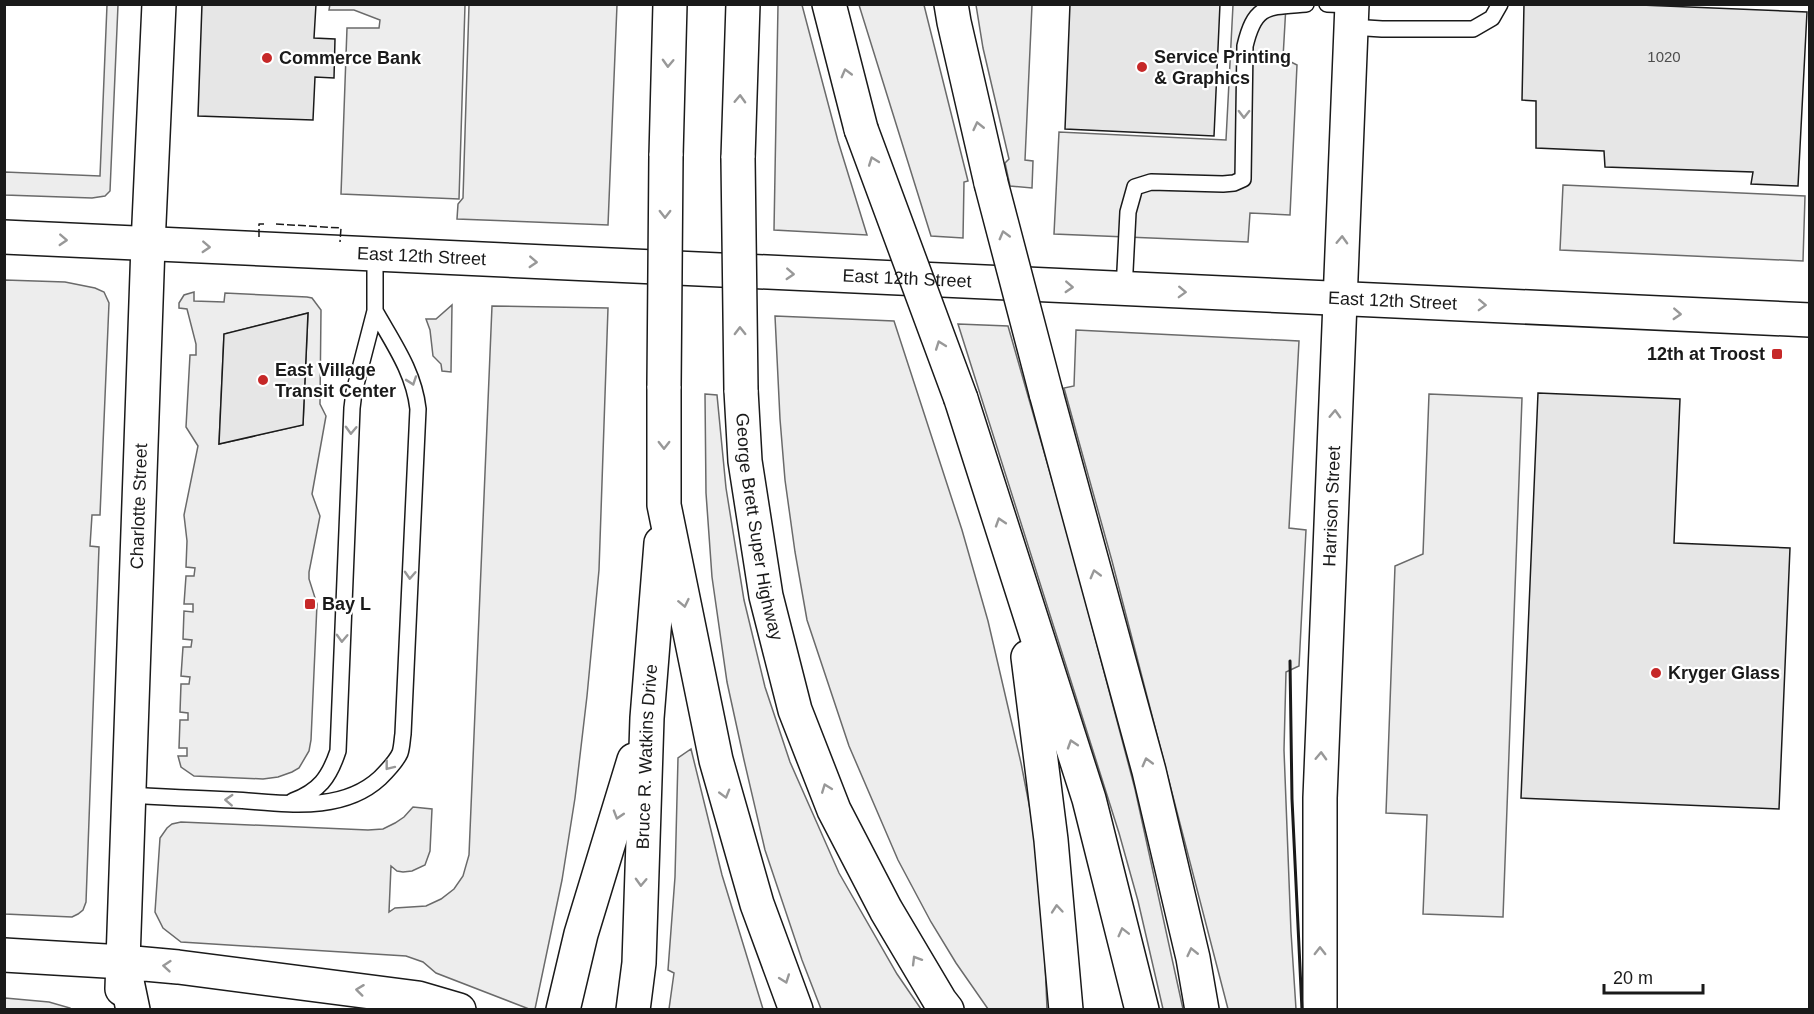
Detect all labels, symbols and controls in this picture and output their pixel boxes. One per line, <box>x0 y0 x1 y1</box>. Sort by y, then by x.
place label: Service Printing & Graphics <box>1154 47 1291 88</box>
place label: Commerce Bank <box>279 48 422 68</box>
house number: 1020 <box>1647 48 1681 65</box>
marker: Commerce Bank <box>260 51 274 65</box>
one-way arrow <box>662 58 675 67</box>
marker: Service Printing & Graphics <box>1135 60 1149 74</box>
one-way arrow <box>841 68 854 78</box>
one-way arrow <box>734 95 747 104</box>
one-way arrow <box>1238 110 1250 119</box>
one-way arrow <box>972 121 985 131</box>
one-way arrow <box>868 157 881 167</box>
one-way arrow <box>659 210 671 219</box>
one-way arrow <box>999 230 1012 240</box>
one-way arrow <box>58 233 67 246</box>
one-way arrow <box>1336 235 1348 244</box>
one-way arrow <box>202 240 211 253</box>
street label: East 12th Street <box>357 243 487 269</box>
one-way arrow <box>528 255 537 268</box>
street label: East 12th Street <box>842 266 972 291</box>
one-way arrow <box>786 267 795 280</box>
one-way arrow <box>1064 281 1073 294</box>
one-way arrow <box>1178 286 1187 298</box>
street label: East 12th Street <box>1328 288 1458 314</box>
one-way arrow <box>1477 299 1486 311</box>
one-way arrow <box>1672 307 1681 320</box>
one-way arrow <box>734 327 747 336</box>
one-way arrow <box>935 340 948 350</box>
place label: 12th at Troost <box>1647 344 1765 364</box>
marker: 12th at Troost <box>1770 347 1784 361</box>
place label: East Village Transit Center <box>275 360 396 401</box>
marker: East Village Transit Center <box>256 373 270 387</box>
one-way arrow <box>405 375 418 386</box>
one-way arrow <box>1328 410 1341 419</box>
street label: George Brett Super Highway <box>732 412 787 642</box>
one-way arrow <box>344 425 357 434</box>
one-way arrow <box>658 440 670 449</box>
street label: Charlotte Street <box>127 443 151 570</box>
street label: Harrison Street <box>1319 445 1344 567</box>
one-way arrow <box>995 517 1007 528</box>
one-way arrow <box>1090 569 1103 579</box>
one-way arrow <box>403 571 416 580</box>
place label: Bay L <box>322 594 371 614</box>
marker: Bay L <box>303 597 317 611</box>
one-way arrow <box>677 598 690 608</box>
one-way arrow <box>336 633 349 642</box>
street label: Bruce R. Watkins Drive <box>633 663 661 850</box>
place label: Kryger Glass <box>1668 663 1780 683</box>
marker: Kryger Glass <box>1649 666 1663 680</box>
one-way arrow <box>1066 739 1079 750</box>
one-way arrow <box>1315 752 1328 761</box>
one-way arrow <box>1142 757 1154 768</box>
one-way arrow <box>386 760 397 771</box>
one-way arrow <box>820 783 833 793</box>
one-way arrow <box>718 789 731 799</box>
one-way arrow <box>224 794 233 807</box>
one-way arrow <box>612 809 625 820</box>
one-way arrow <box>635 877 648 886</box>
one-way arrow <box>1051 905 1064 914</box>
one-way arrow <box>1118 927 1131 937</box>
one-way arrow <box>1186 947 1199 957</box>
one-way arrow <box>1314 947 1326 956</box>
one-way arrow <box>911 956 923 966</box>
scale bar <box>1604 957 1703 995</box>
one-way arrow <box>162 960 172 973</box>
text: 20 m <box>1613 968 1653 988</box>
one-way arrow <box>777 973 790 984</box>
one-way arrow <box>356 985 365 997</box>

